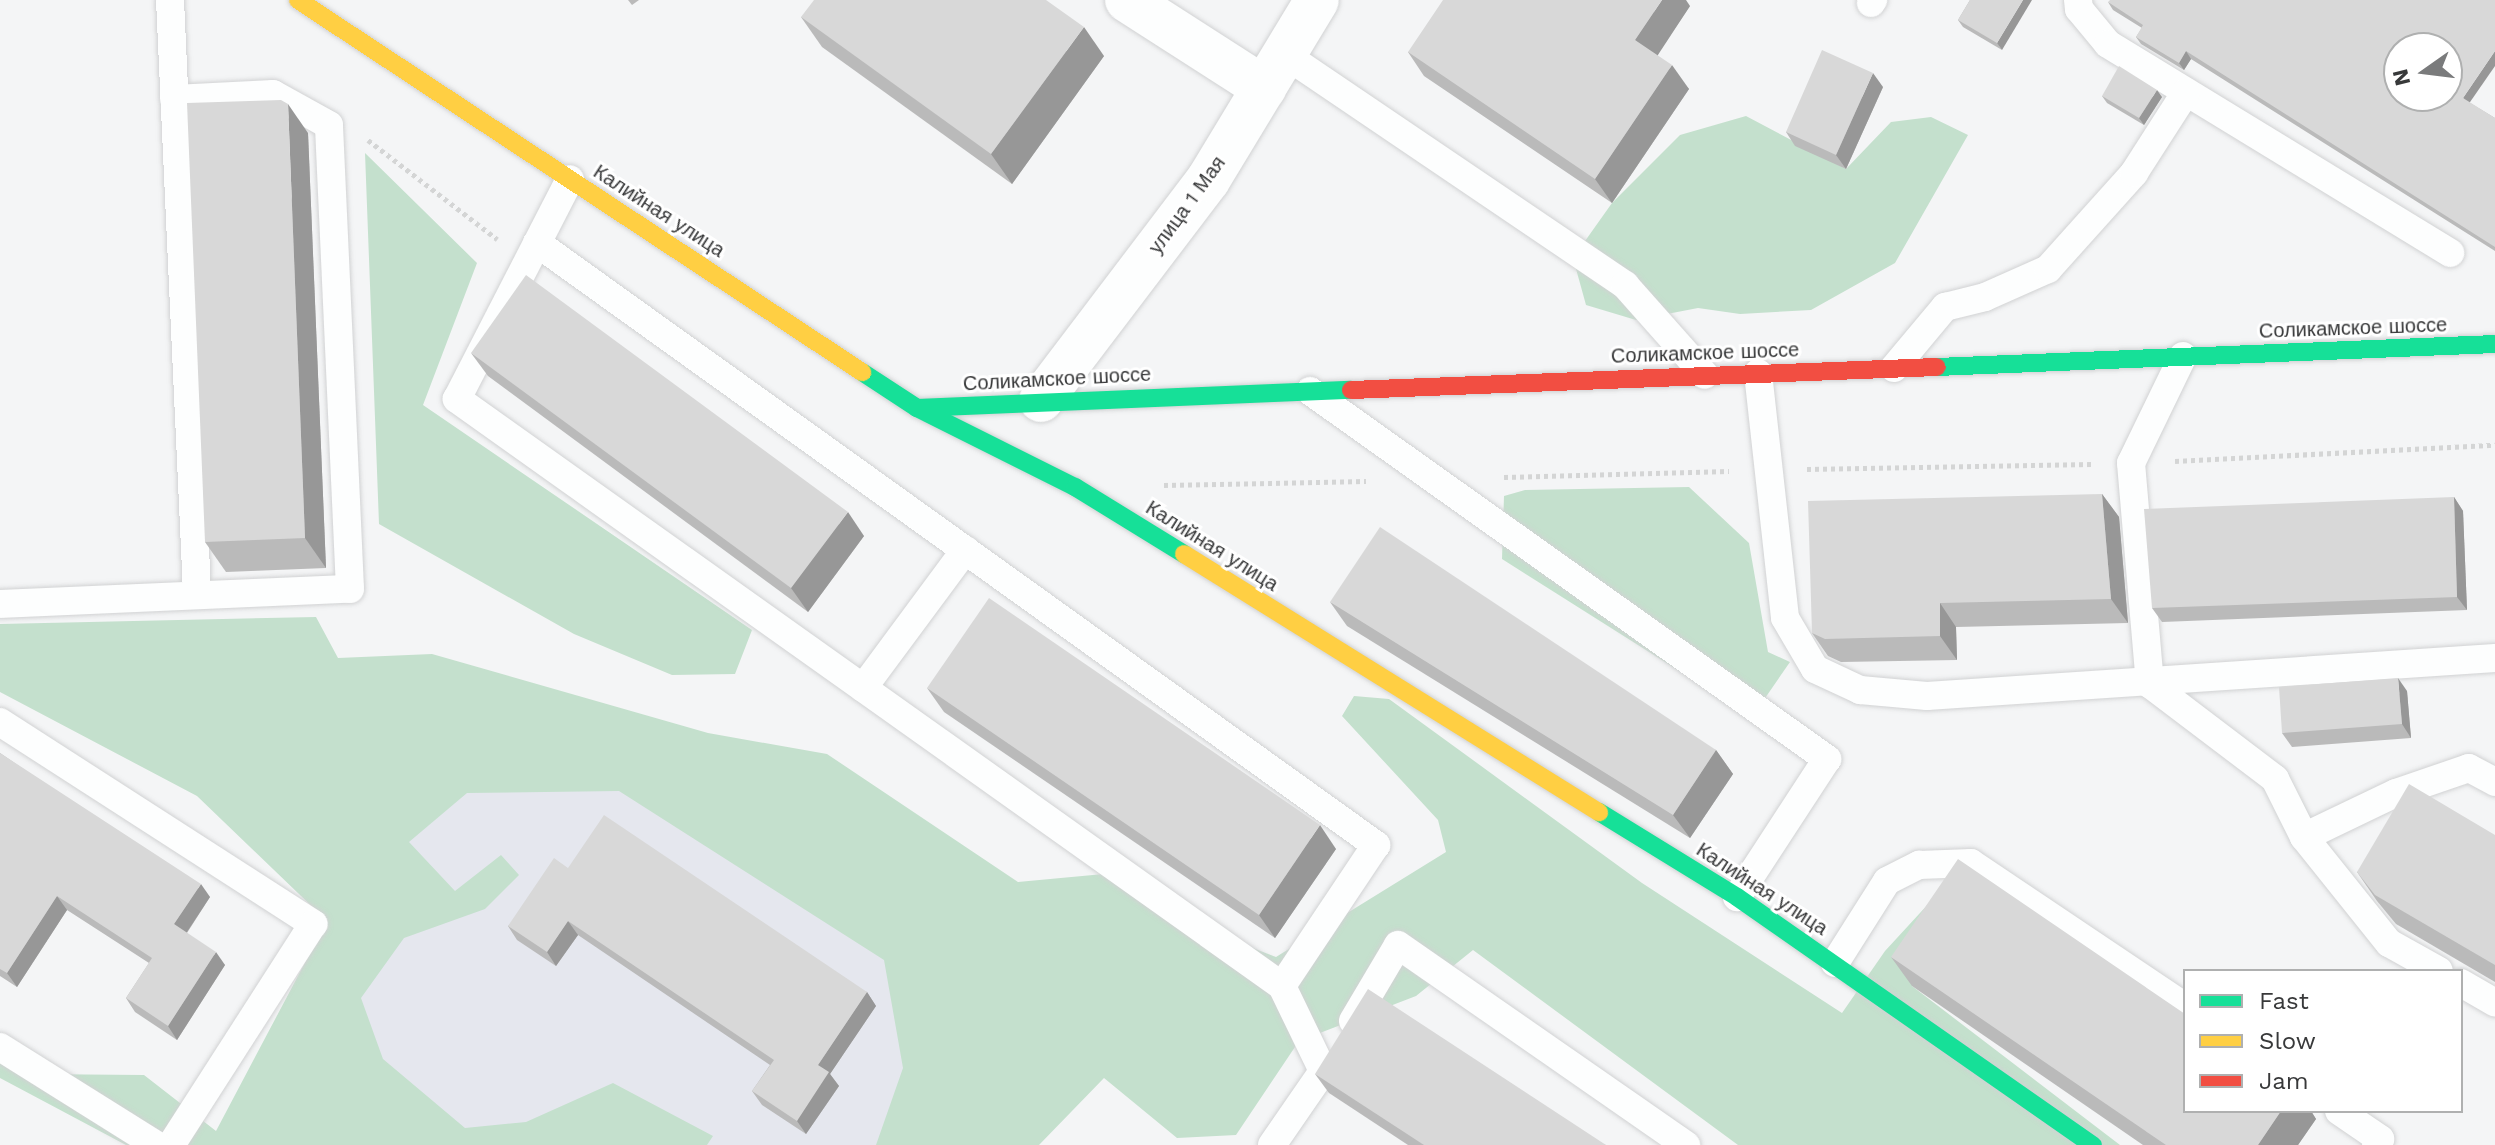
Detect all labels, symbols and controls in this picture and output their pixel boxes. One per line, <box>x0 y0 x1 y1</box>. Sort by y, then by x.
north arrow <box>2383 32 2463 112</box>
text: N <box>2387 67 2415 88</box>
street label: улица 1 Мая <box>1143 151 1231 259</box>
street label: Калийная улица <box>589 160 729 262</box>
street label: Соликамское шоссе <box>2258 313 2448 343</box>
street label: Соликамское шоссе <box>1610 338 1800 368</box>
street label: Соликамское шоссе <box>962 362 1152 396</box>
street label: Калийная улица <box>1141 496 1283 596</box>
street label: Калийная улица <box>1692 838 1832 940</box>
legend <box>2183 969 2463 1113</box>
text: Fast <box>2259 987 2309 1015</box>
text: Slow <box>2259 1027 2316 1055</box>
text: Jam <box>2259 1067 2309 1095</box>

